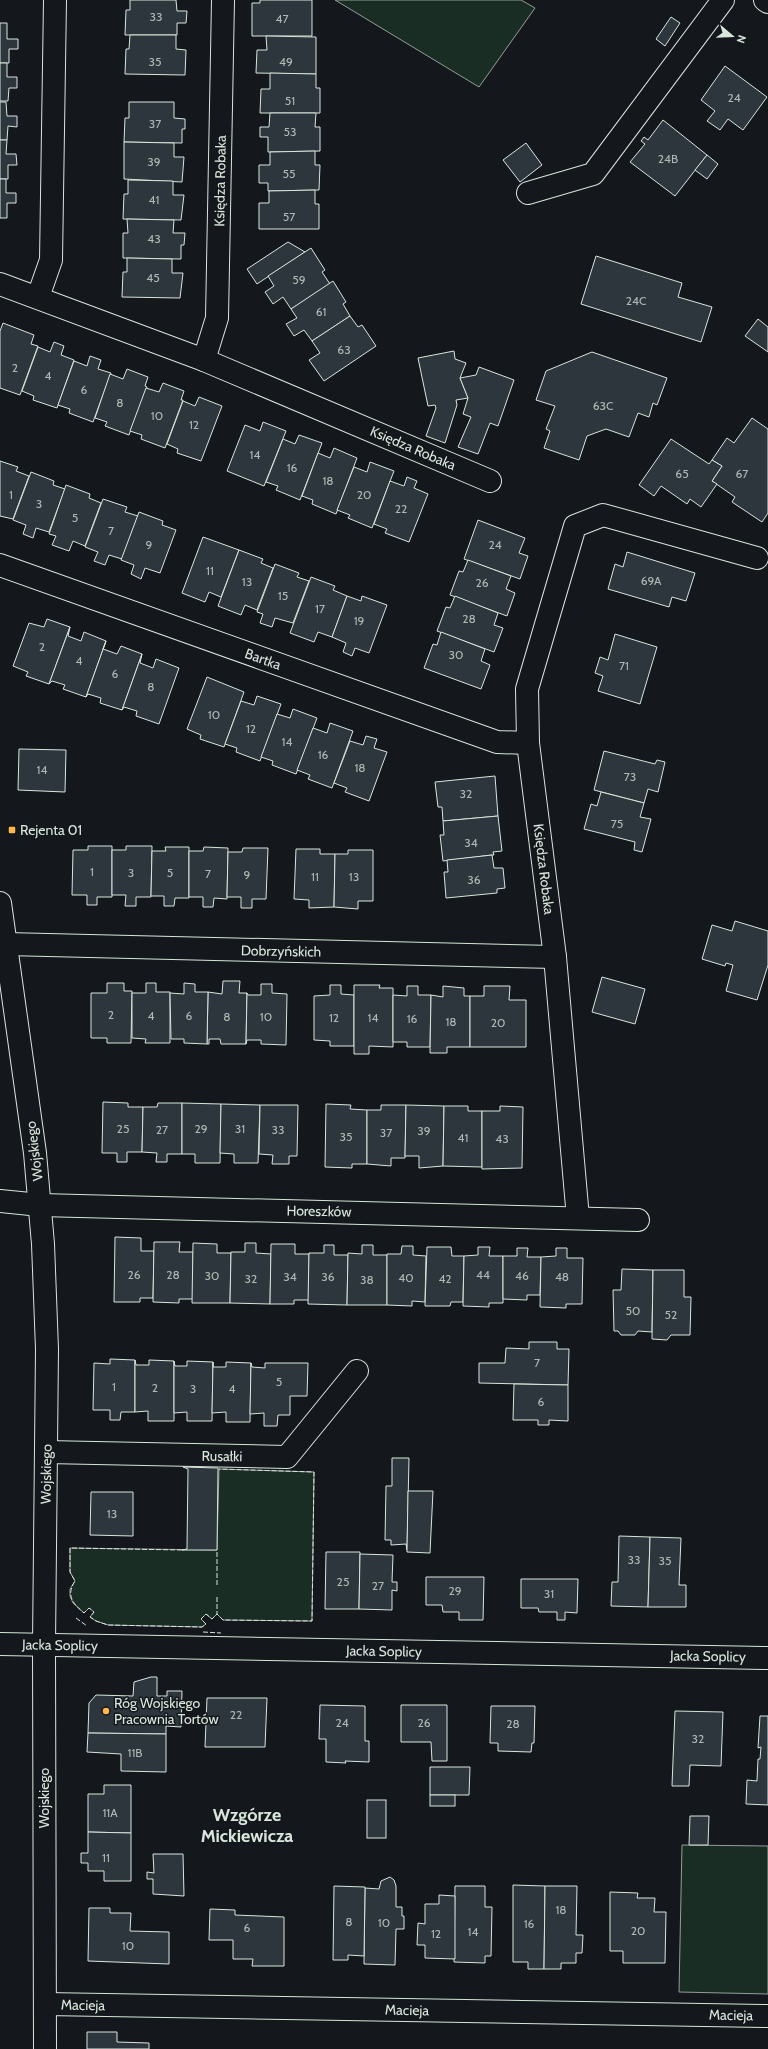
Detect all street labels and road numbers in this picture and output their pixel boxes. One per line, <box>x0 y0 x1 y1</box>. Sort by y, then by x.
street label: Księdza Robaka <box>210 135 230 227</box>
street label: Księdza Robaka <box>367 422 459 474</box>
street label: Bartka <box>242 644 284 674</box>
street label: Księdza Robaka <box>529 823 559 916</box>
street label: Dobrzyńskich <box>241 941 321 961</box>
street label: Wojskiego <box>21 1120 47 1182</box>
street label: Horeszków <box>286 1201 352 1221</box>
street label: Wojskiego <box>36 1443 56 1504</box>
street label: Rusałki <box>202 1447 243 1465</box>
street label: Jacka Soplicy <box>21 1635 98 1655</box>
street label: Jacka Soplicy <box>345 1641 422 1661</box>
street label: Jacka Soplicy <box>669 1646 746 1666</box>
street label: Wojskiego <box>35 1768 53 1828</box>
street label: Macieja <box>61 1996 106 2014</box>
street label: Macieja <box>385 2001 430 2019</box>
street label: Macieja <box>709 2006 754 2024</box>

